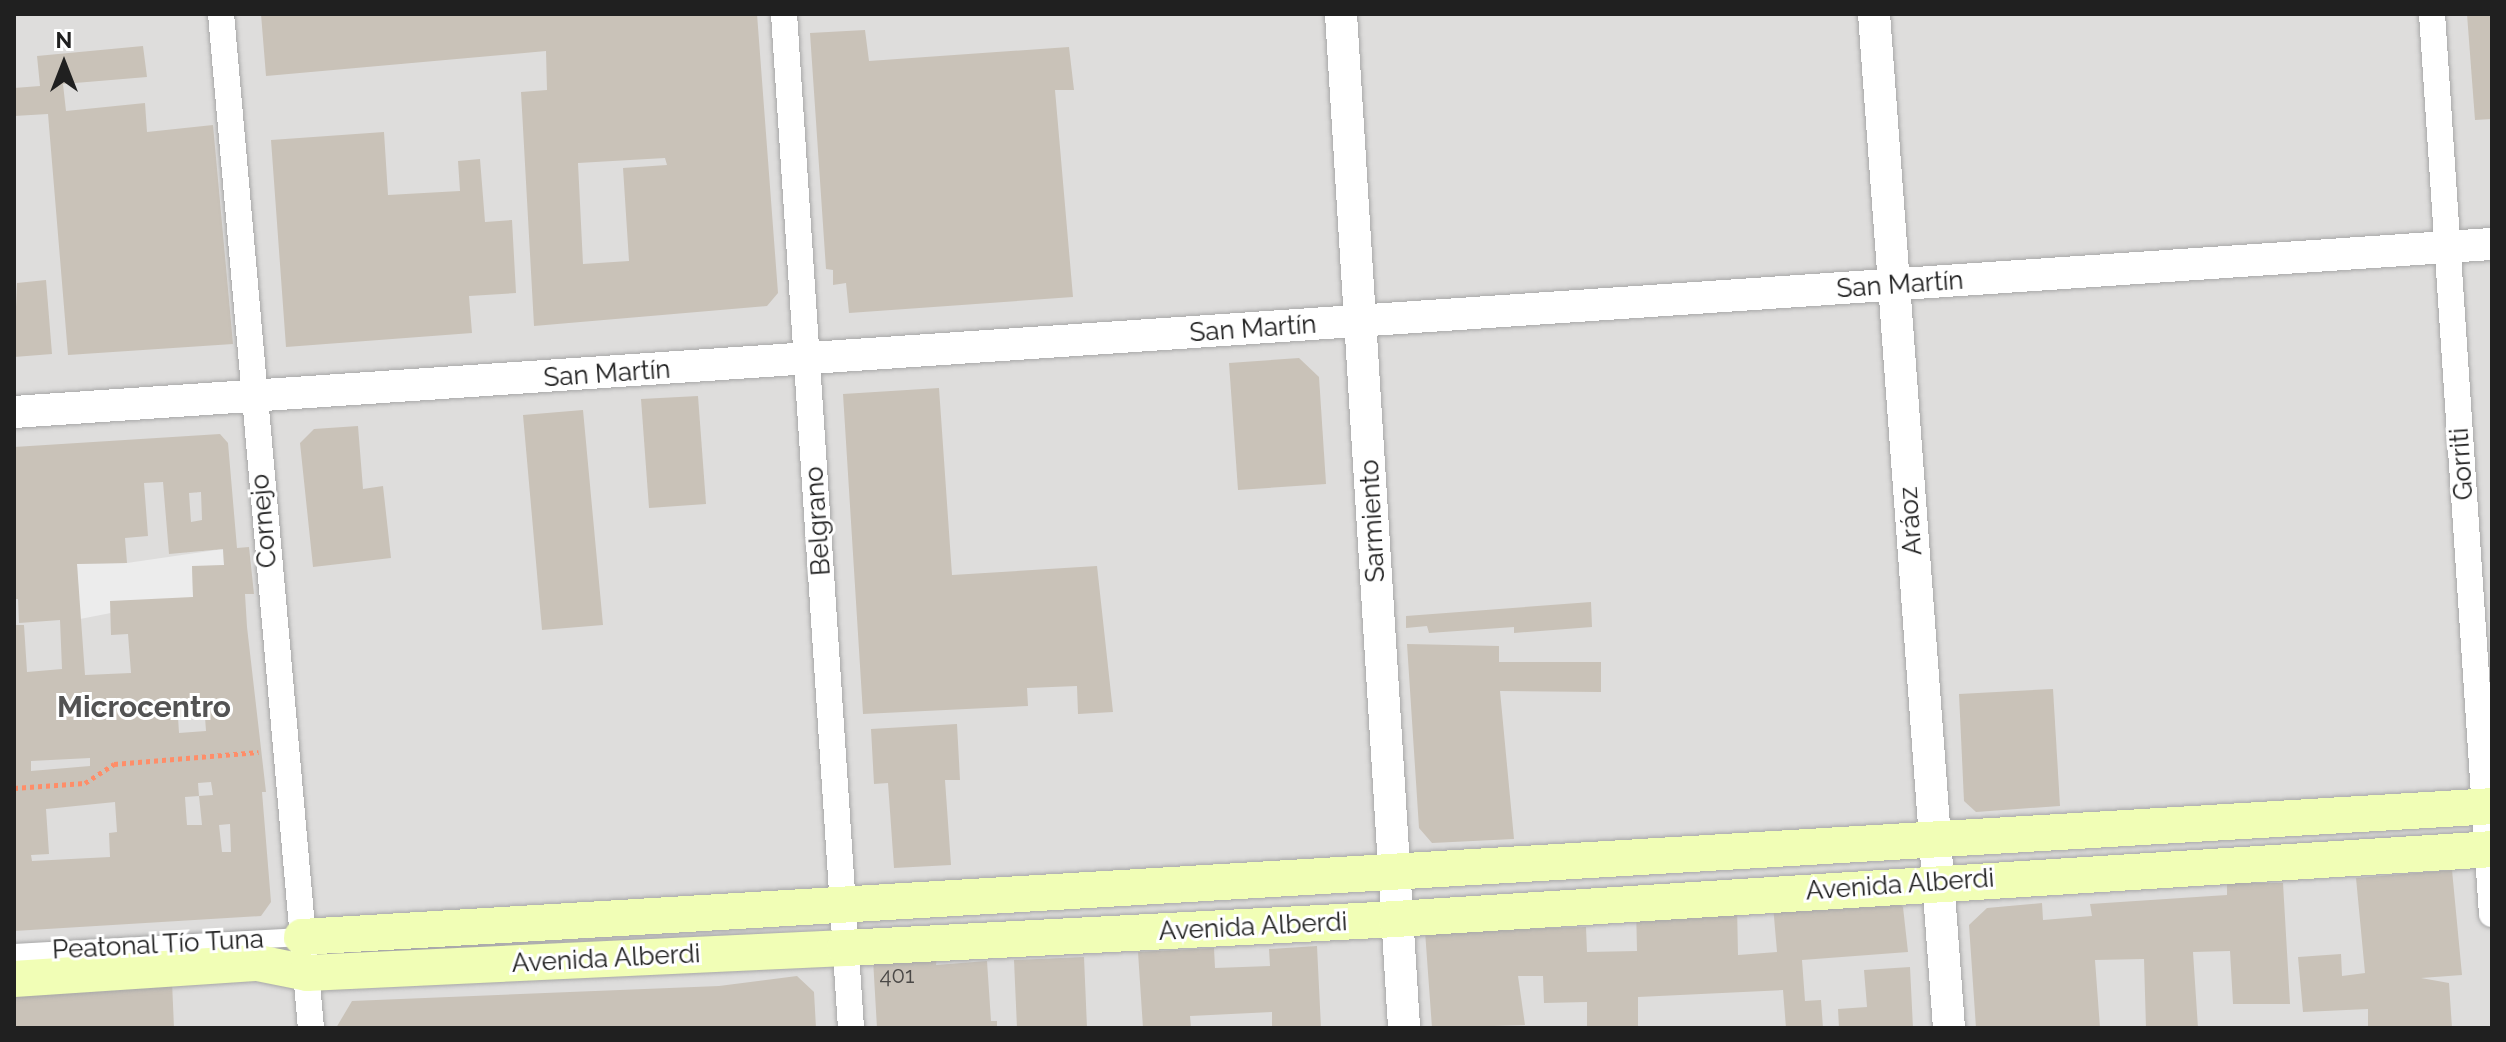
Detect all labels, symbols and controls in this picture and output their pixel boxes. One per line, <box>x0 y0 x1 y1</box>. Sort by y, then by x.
north arrow <box>24 24 104 104</box>
text: N <box>56 27 72 53</box>
street label: San Martín <box>1835 265 1965 305</box>
street label: San Martín <box>1188 309 1318 349</box>
street label: San Martín <box>542 354 672 394</box>
street label: Gorriti <box>2444 427 2480 501</box>
street label: Sarmiento <box>1354 459 1392 583</box>
street label: Belgrano <box>799 465 837 577</box>
street label: Cornejo <box>244 473 284 569</box>
street label: Aráoz <box>1893 486 1929 556</box>
district label: Microcentro <box>57 689 231 725</box>
street label: Avenida Alberdi <box>1804 863 1996 907</box>
street label: Avenida Alberdi <box>1157 906 1349 948</box>
street label: Peatonal Tío Tuna <box>50 924 266 966</box>
street label: Avenida Alberdi <box>510 938 702 980</box>
house number: 401 <box>880 963 914 989</box>

